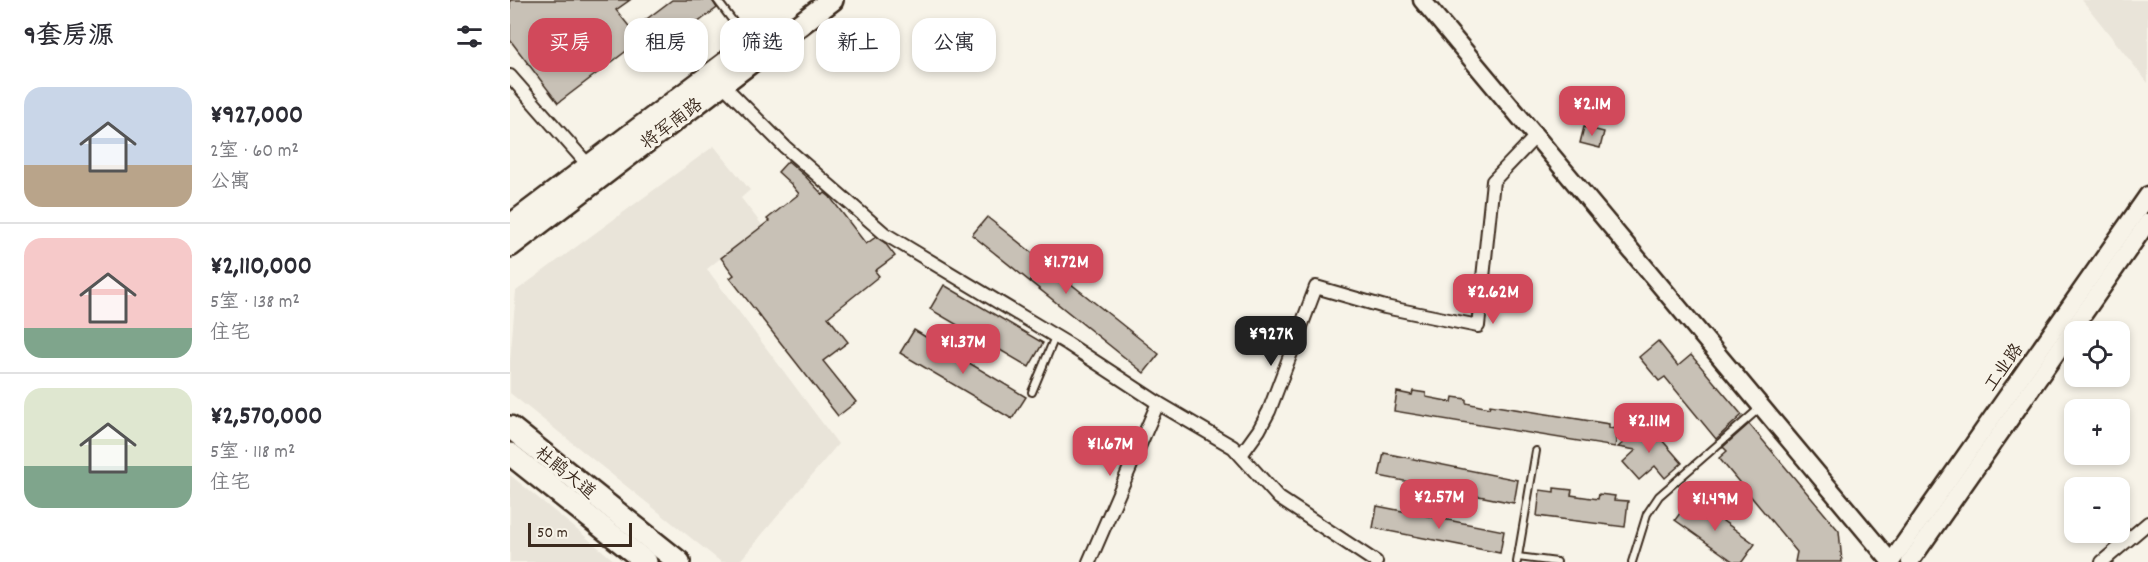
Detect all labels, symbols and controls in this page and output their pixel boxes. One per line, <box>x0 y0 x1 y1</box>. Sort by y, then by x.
chip: 买房 <box>528 18 612 72</box>
chip: 租房 <box>624 18 708 72</box>
chip: 筛选 <box>720 18 804 72</box>
chip: 新上 <box>816 18 900 72</box>
chip: 公寓 <box>912 18 996 72</box>
text: 9套房源 <box>24 19 114 56</box>
icon: filters <box>453 20 486 53</box>
pin: ¥2.1M <box>1550 86 1634 137</box>
text: ¥2.1M <box>1573 91 1611 119</box>
street label: 将军南路 <box>636 93 709 157</box>
text: ¥927,000 <box>210 98 303 135</box>
icon: home <box>72 111 144 183</box>
text: 2室 · 60 m² <box>210 138 299 166</box>
text: 公寓 <box>210 169 250 197</box>
pin: ¥1.72M <box>1017 244 1115 295</box>
text: ¥2,110,000 <box>210 249 312 286</box>
text: ¥1.72M <box>1043 249 1089 277</box>
icon: home <box>72 262 144 334</box>
pin: ¥2.62M <box>1444 274 1542 325</box>
text: ¥2.62M <box>1467 279 1519 307</box>
text: 5室 · 138 m² <box>210 289 300 317</box>
pin: ¥927K <box>1229 316 1313 367</box>
text: 住宅 <box>210 320 250 348</box>
text: ¥927K <box>1249 321 1293 349</box>
map controls <box>2064 321 2130 543</box>
button: locate <box>2064 321 2130 387</box>
pin: ¥1.37M <box>914 324 1012 375</box>
text: ¥1.37M <box>940 329 986 357</box>
street label: 工业路 <box>1979 339 2031 398</box>
text: ¥2,570,000 <box>210 399 323 436</box>
button: + <box>2064 399 2130 465</box>
pin: ¥2.11M <box>1600 403 1698 454</box>
text: ¥2.11M <box>1628 408 1670 436</box>
icon: home <box>72 412 144 484</box>
pin: ¥1.67M <box>1061 426 1159 477</box>
text: ¥1.67M <box>1087 431 1133 459</box>
text: 5室 · 118 m² <box>210 439 295 467</box>
street label: 杜鹃大道 <box>529 442 600 506</box>
text: 住宅 <box>210 470 250 498</box>
button: − <box>2064 477 2130 543</box>
pin: ¥2.57M <box>1390 479 1488 530</box>
pin: ¥1.49M <box>1666 481 1764 532</box>
text: ¥2.57M <box>1414 484 1464 512</box>
text: ¥1.49M <box>1692 486 1738 514</box>
scale bar <box>528 520 632 548</box>
text: 50 m <box>537 522 568 545</box>

